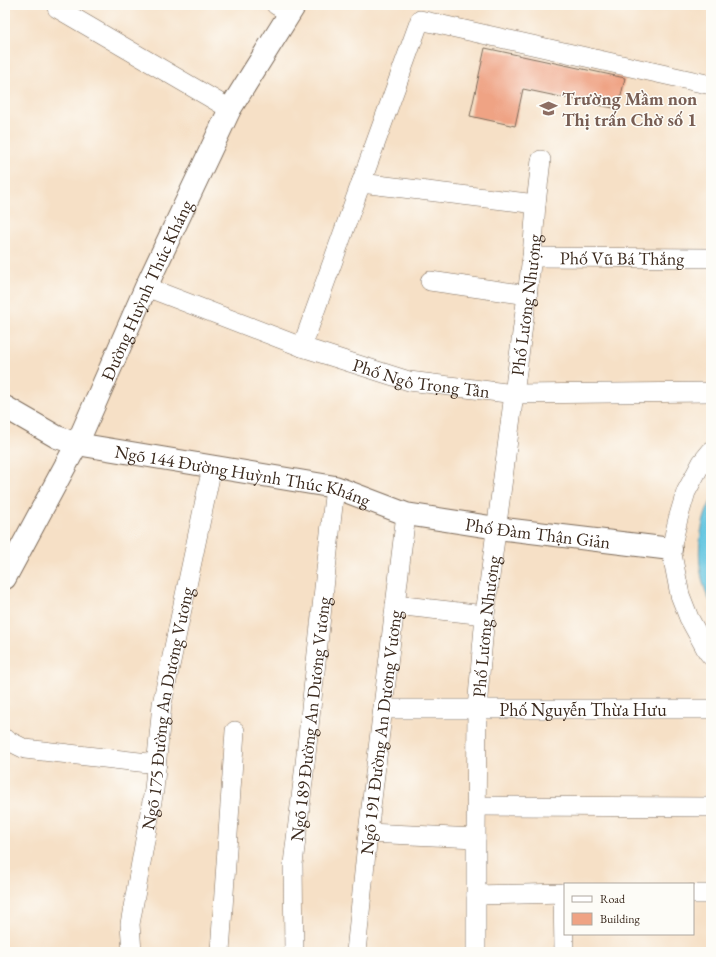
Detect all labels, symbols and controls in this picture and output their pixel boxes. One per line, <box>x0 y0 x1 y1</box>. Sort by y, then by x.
place label: Trường Mầm non Thị trấn Chờ số 1 <box>562 87 697 131</box>
school or university icon: Trường Mầm non Thị trấn Chờ số 1 <box>539 98 559 118</box>
street label: Đường Huỳnh Thúc Kháng <box>95 196 197 384</box>
street label: Phố Lương Nhượng <box>505 233 545 377</box>
street label: Phố Vũ Bá Thắng <box>560 246 684 269</box>
street label: Phố Ngô Trọng Tân <box>350 352 492 402</box>
street label: Ngõ 144 Đường Huỳnh Thúc Kháng <box>113 439 374 511</box>
street label: Phố Đàm Thận Giản <box>464 512 612 553</box>
street label: Phố Lương Nhượng <box>467 554 504 698</box>
street label: Ngõ 175 Đường An Dương Vương <box>136 585 198 832</box>
street label: Ngõ 189 Đường An Dương Vương <box>284 595 335 843</box>
street label: Ngõ 191 Đường An Dương Vương <box>354 609 406 856</box>
street label: Phố Nguyễn Thừa Hưu <box>499 698 667 721</box>
legend <box>564 883 694 935</box>
text: Road <box>600 891 626 907</box>
text: Building <box>600 911 641 927</box>

